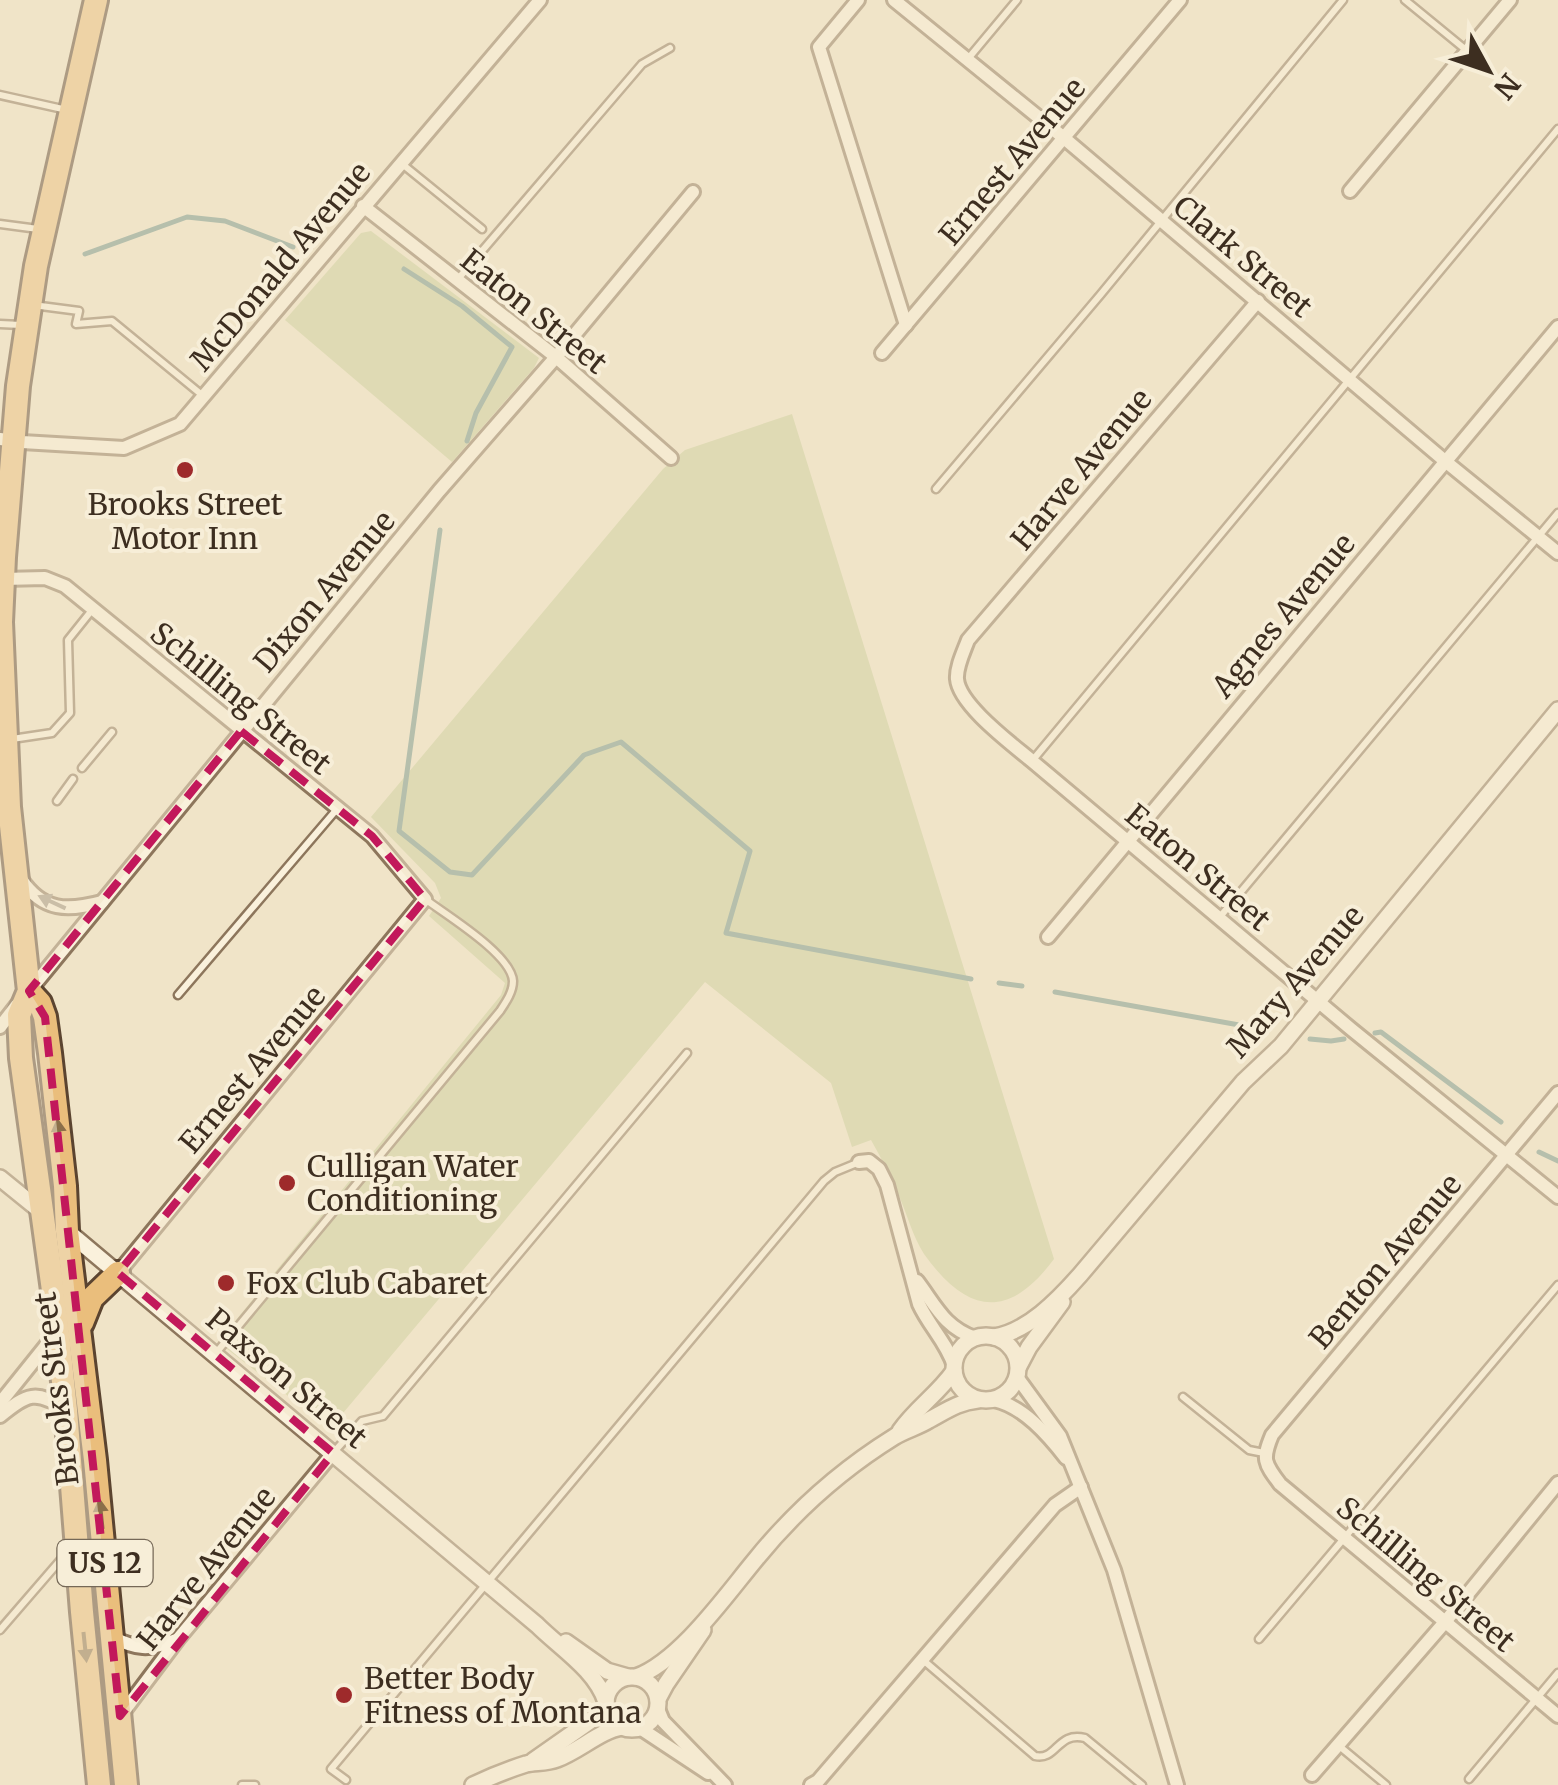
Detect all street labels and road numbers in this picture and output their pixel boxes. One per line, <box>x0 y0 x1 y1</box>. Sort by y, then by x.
street label: Ernest Avenue <box>931 69 1093 253</box>
street label: McDonald Avenue <box>182 154 378 378</box>
street label: Clark Street <box>1166 187 1320 325</box>
street label: Eaton Street <box>453 240 615 382</box>
street label: Harve Avenue <box>1002 381 1160 557</box>
street label: Dixon Avenue <box>245 502 403 680</box>
street label: Agnes Avenue <box>1203 525 1363 706</box>
street label: Schilling Street <box>143 614 339 783</box>
street label: Eaton Street <box>1118 795 1278 939</box>
street label: Mary Avenue <box>1218 897 1372 1065</box>
street label: Ernest Avenue <box>171 977 333 1161</box>
street label: Benton Avenue <box>1301 1166 1469 1356</box>
street label: Brooks Street <box>25 1290 87 1488</box>
street label: Paxson Street <box>199 1300 375 1456</box>
street label: Harve Avenue <box>129 1479 283 1657</box>
street label: Schilling Street <box>1329 1488 1523 1660</box>
road number: US 12 <box>58 1540 152 1586</box>

